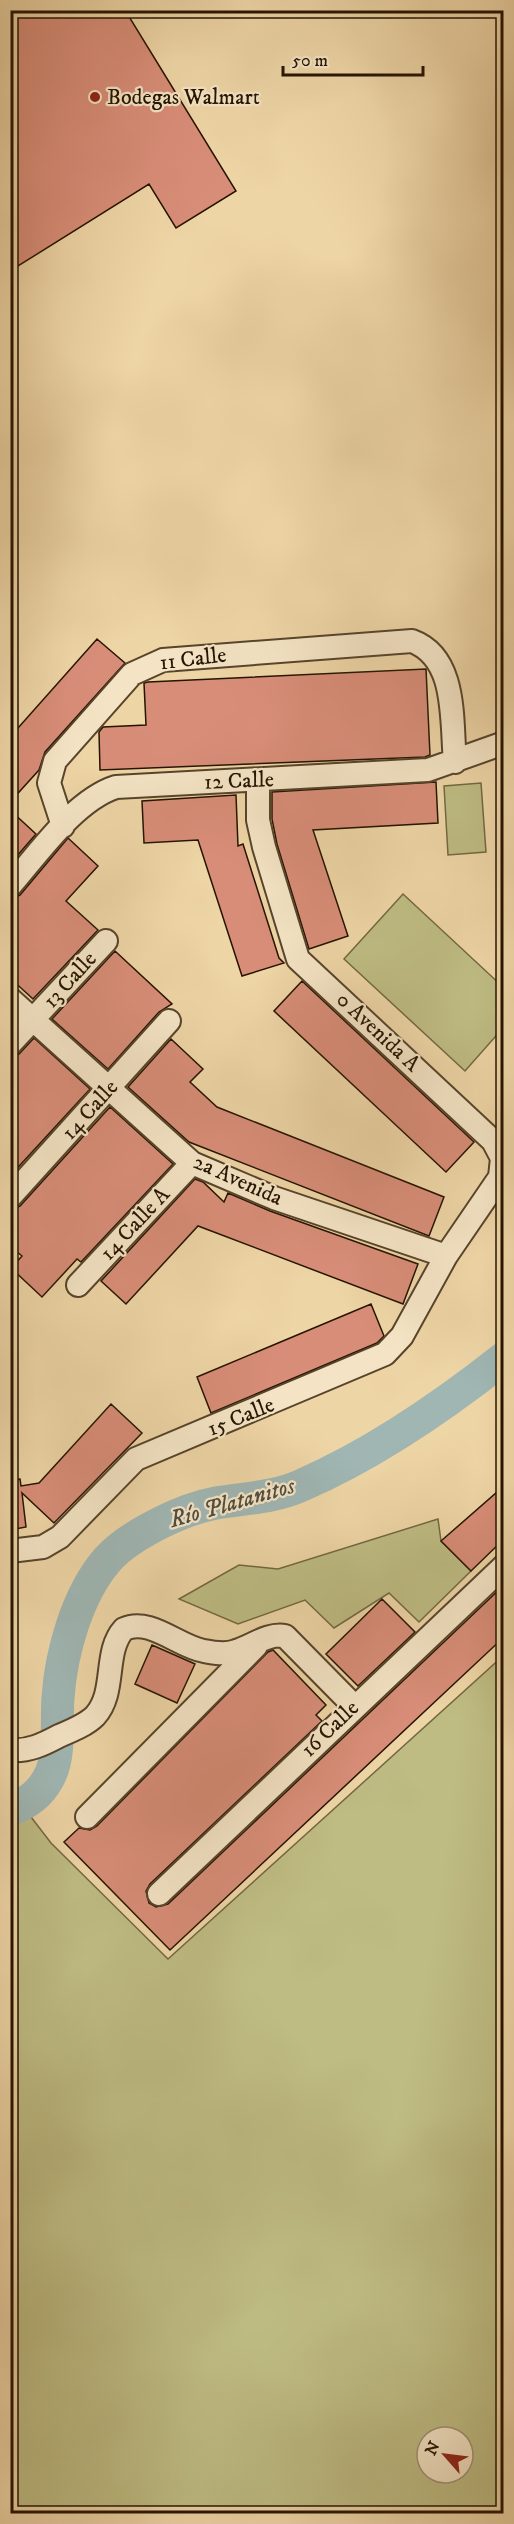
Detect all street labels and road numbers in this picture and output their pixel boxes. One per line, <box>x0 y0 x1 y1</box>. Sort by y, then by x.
street label: 11 Calle <box>158 642 228 676</box>
street label: 12 Calle <box>204 766 274 796</box>
street label: 13 Calle <box>37 946 103 1014</box>
street label: 0 Avenida A <box>330 986 426 1078</box>
street label: 14 Calle <box>56 1074 124 1146</box>
street label: 2a Avenida <box>189 1148 287 1212</box>
street label: 14 Calle A <box>94 1181 176 1266</box>
street label: 15 Calle <box>204 1391 278 1443</box>
street label: 16 Calle <box>295 1695 365 1763</box>

